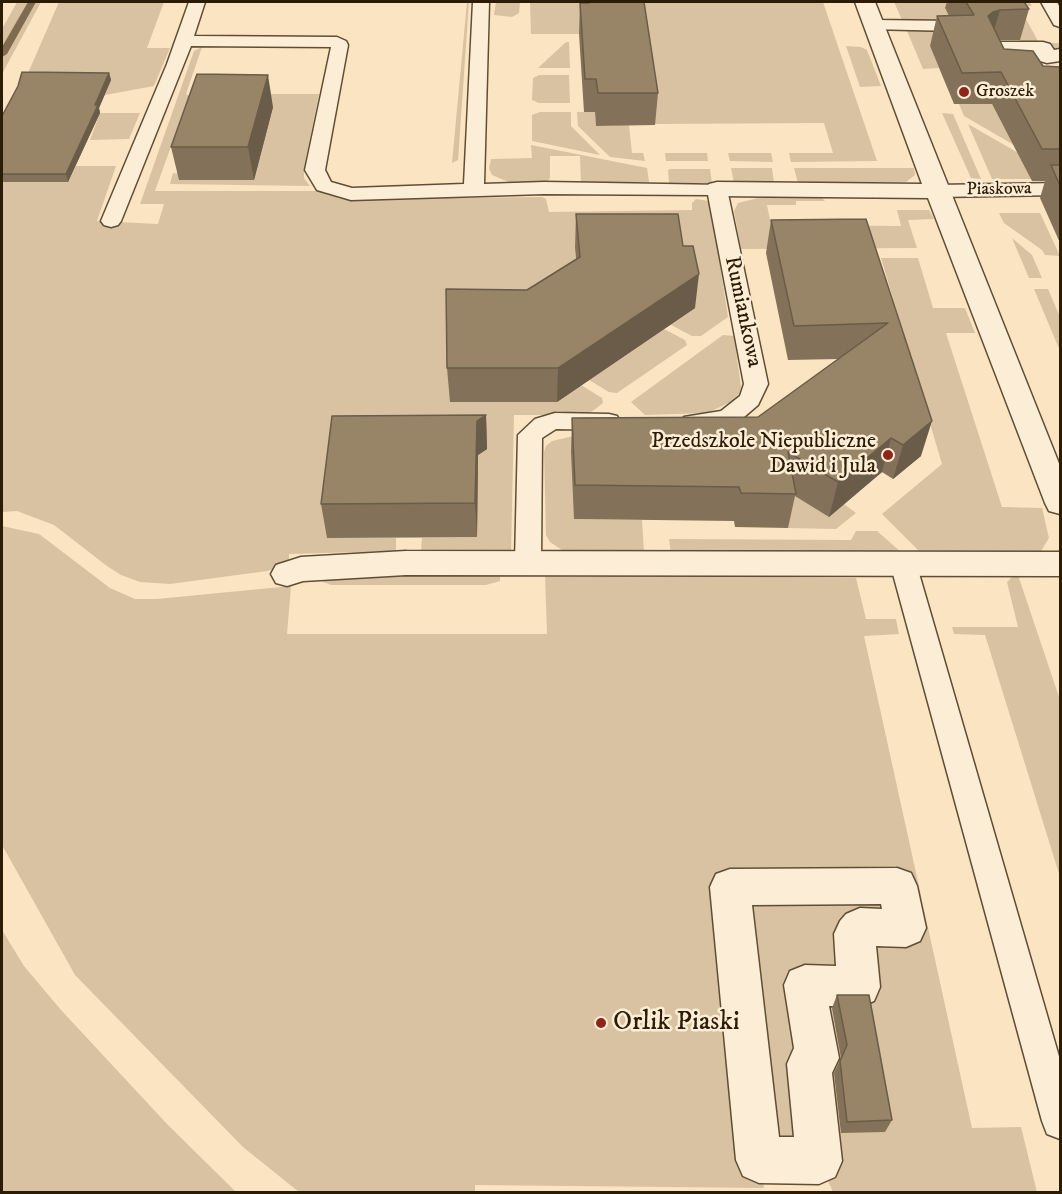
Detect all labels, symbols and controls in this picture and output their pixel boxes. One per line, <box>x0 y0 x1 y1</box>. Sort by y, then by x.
place label: Groszek <box>976 81 1034 103</box>
marker: Groszek <box>957 85 971 99</box>
street label: Piaskowa <box>966 179 1032 201</box>
street label: Rumiankowa <box>717 254 767 370</box>
place label: Przedszkole Niepubliczne Dawid i Jula <box>651 429 876 481</box>
marker: Przedszkole Niepubliczne Dawid i Jula <box>881 448 895 462</box>
place label: Orlik Piaski <box>613 1007 740 1039</box>
marker: Orlik Piaski <box>594 1016 608 1030</box>

